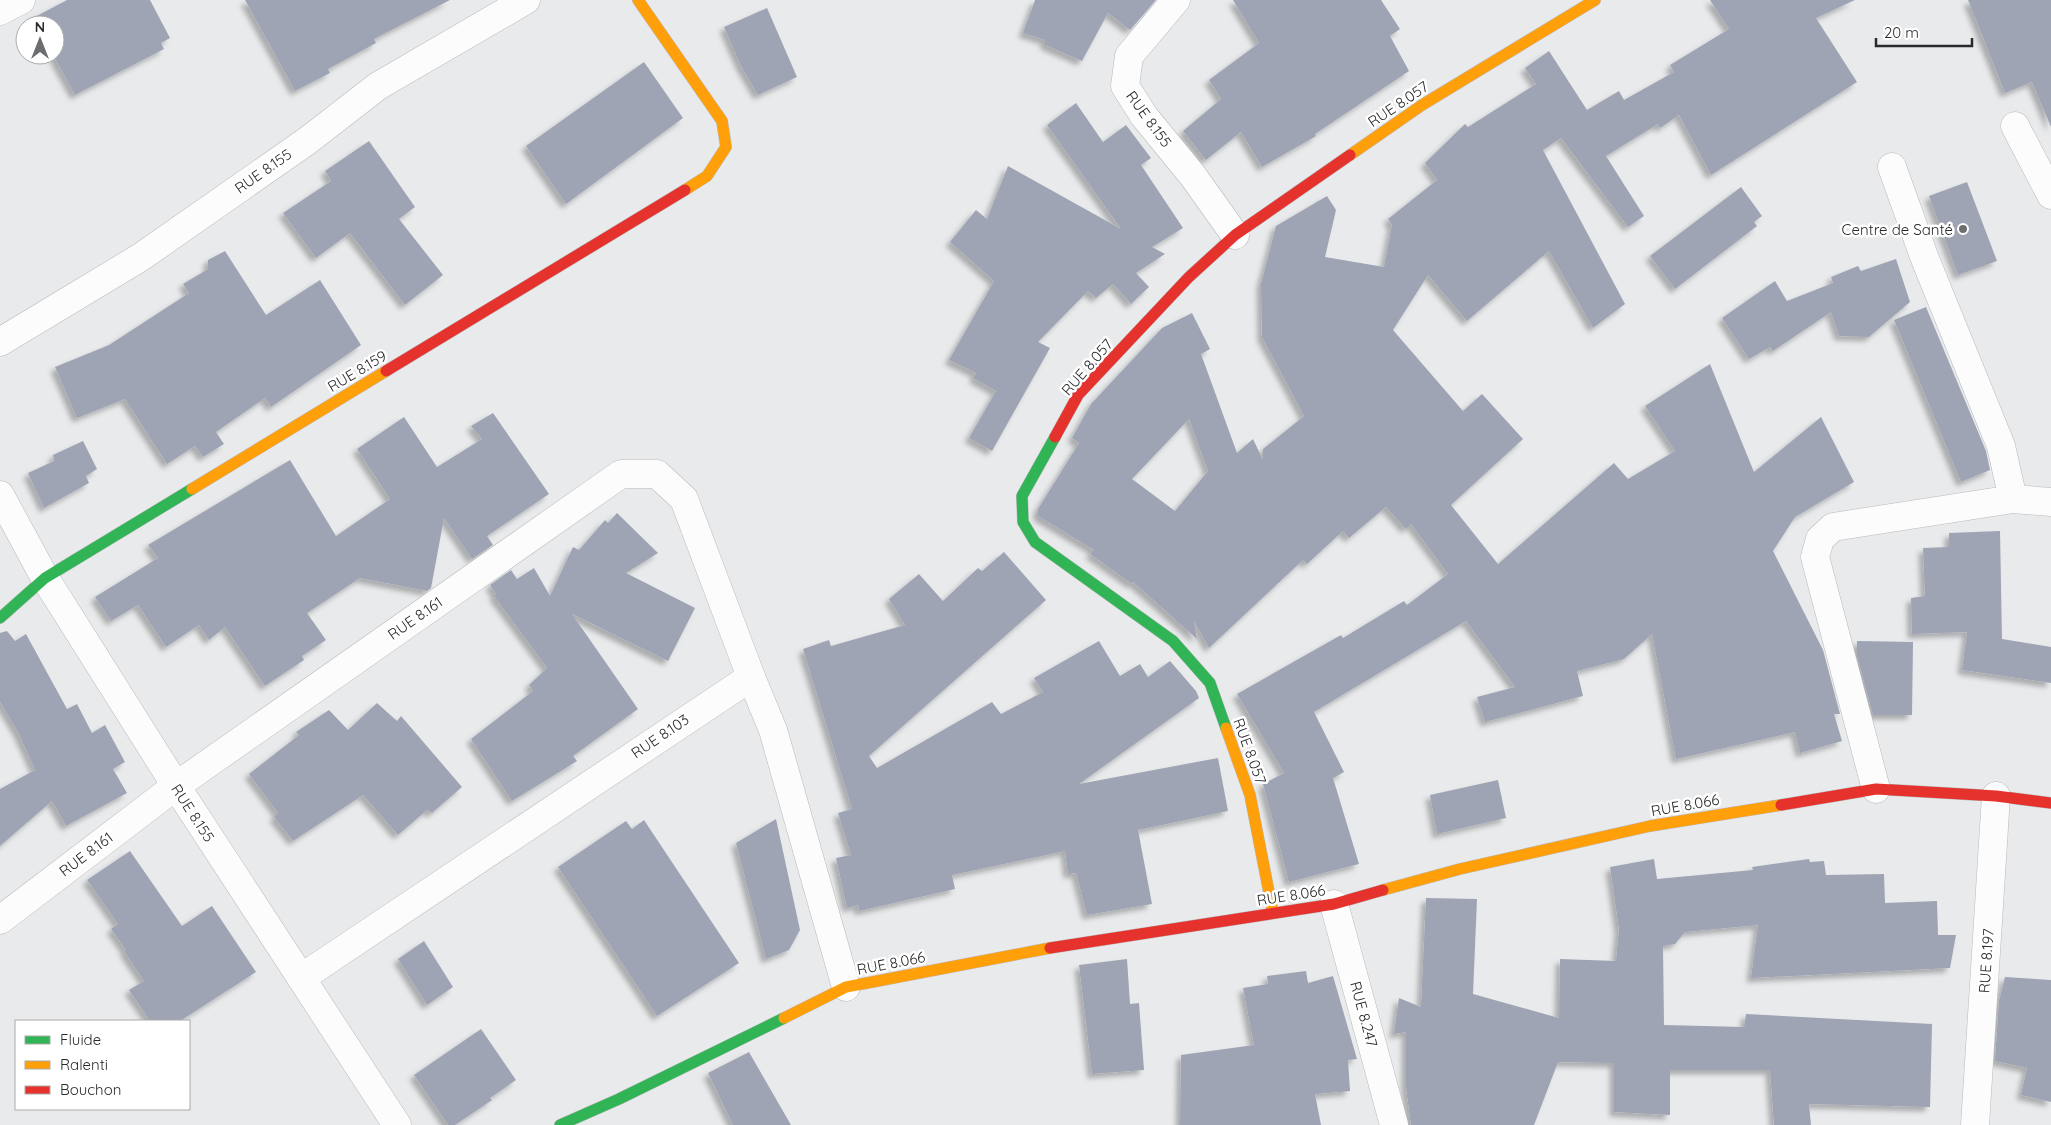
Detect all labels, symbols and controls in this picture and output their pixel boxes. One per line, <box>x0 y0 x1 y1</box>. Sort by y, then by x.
north arrow <box>15 15 65 65</box>
scale bar <box>1876 15 1972 47</box>
text: N <box>35 18 45 36</box>
text: 20 m <box>1884 23 1919 42</box>
street label: RUE 8.057 <box>1364 77 1432 131</box>
street label: RUE 8.155 <box>1122 87 1176 151</box>
street label: RUE 8.155 <box>231 144 295 198</box>
place label: Centre de Santé <box>1842 220 1953 239</box>
marker: Centre de Santé <box>1957 223 1969 235</box>
street label: RUE 8.057 <box>1057 335 1117 399</box>
street label: RUE 8.159 <box>324 346 390 396</box>
street label: RUE 8.161 <box>384 592 446 644</box>
street label: RUE 8.103 <box>627 710 693 762</box>
street label: RUE 8.057 <box>1229 715 1271 787</box>
street label: RUE 8.155 <box>167 780 219 846</box>
street label: RUE 8.066 <box>1649 790 1721 820</box>
street label: RUE 8.161 <box>55 828 117 880</box>
street label: RUE 8.066 <box>1255 880 1327 910</box>
street label: RUE 8.197 <box>1974 928 1998 994</box>
street label: RUE 8.066 <box>855 947 927 979</box>
street label: RUE 8.247 <box>1346 979 1382 1049</box>
legend <box>15 1020 190 1110</box>
text: Fluide <box>60 1030 101 1049</box>
text: Ralenti <box>60 1055 108 1074</box>
text: Bouchon <box>60 1080 121 1099</box>

